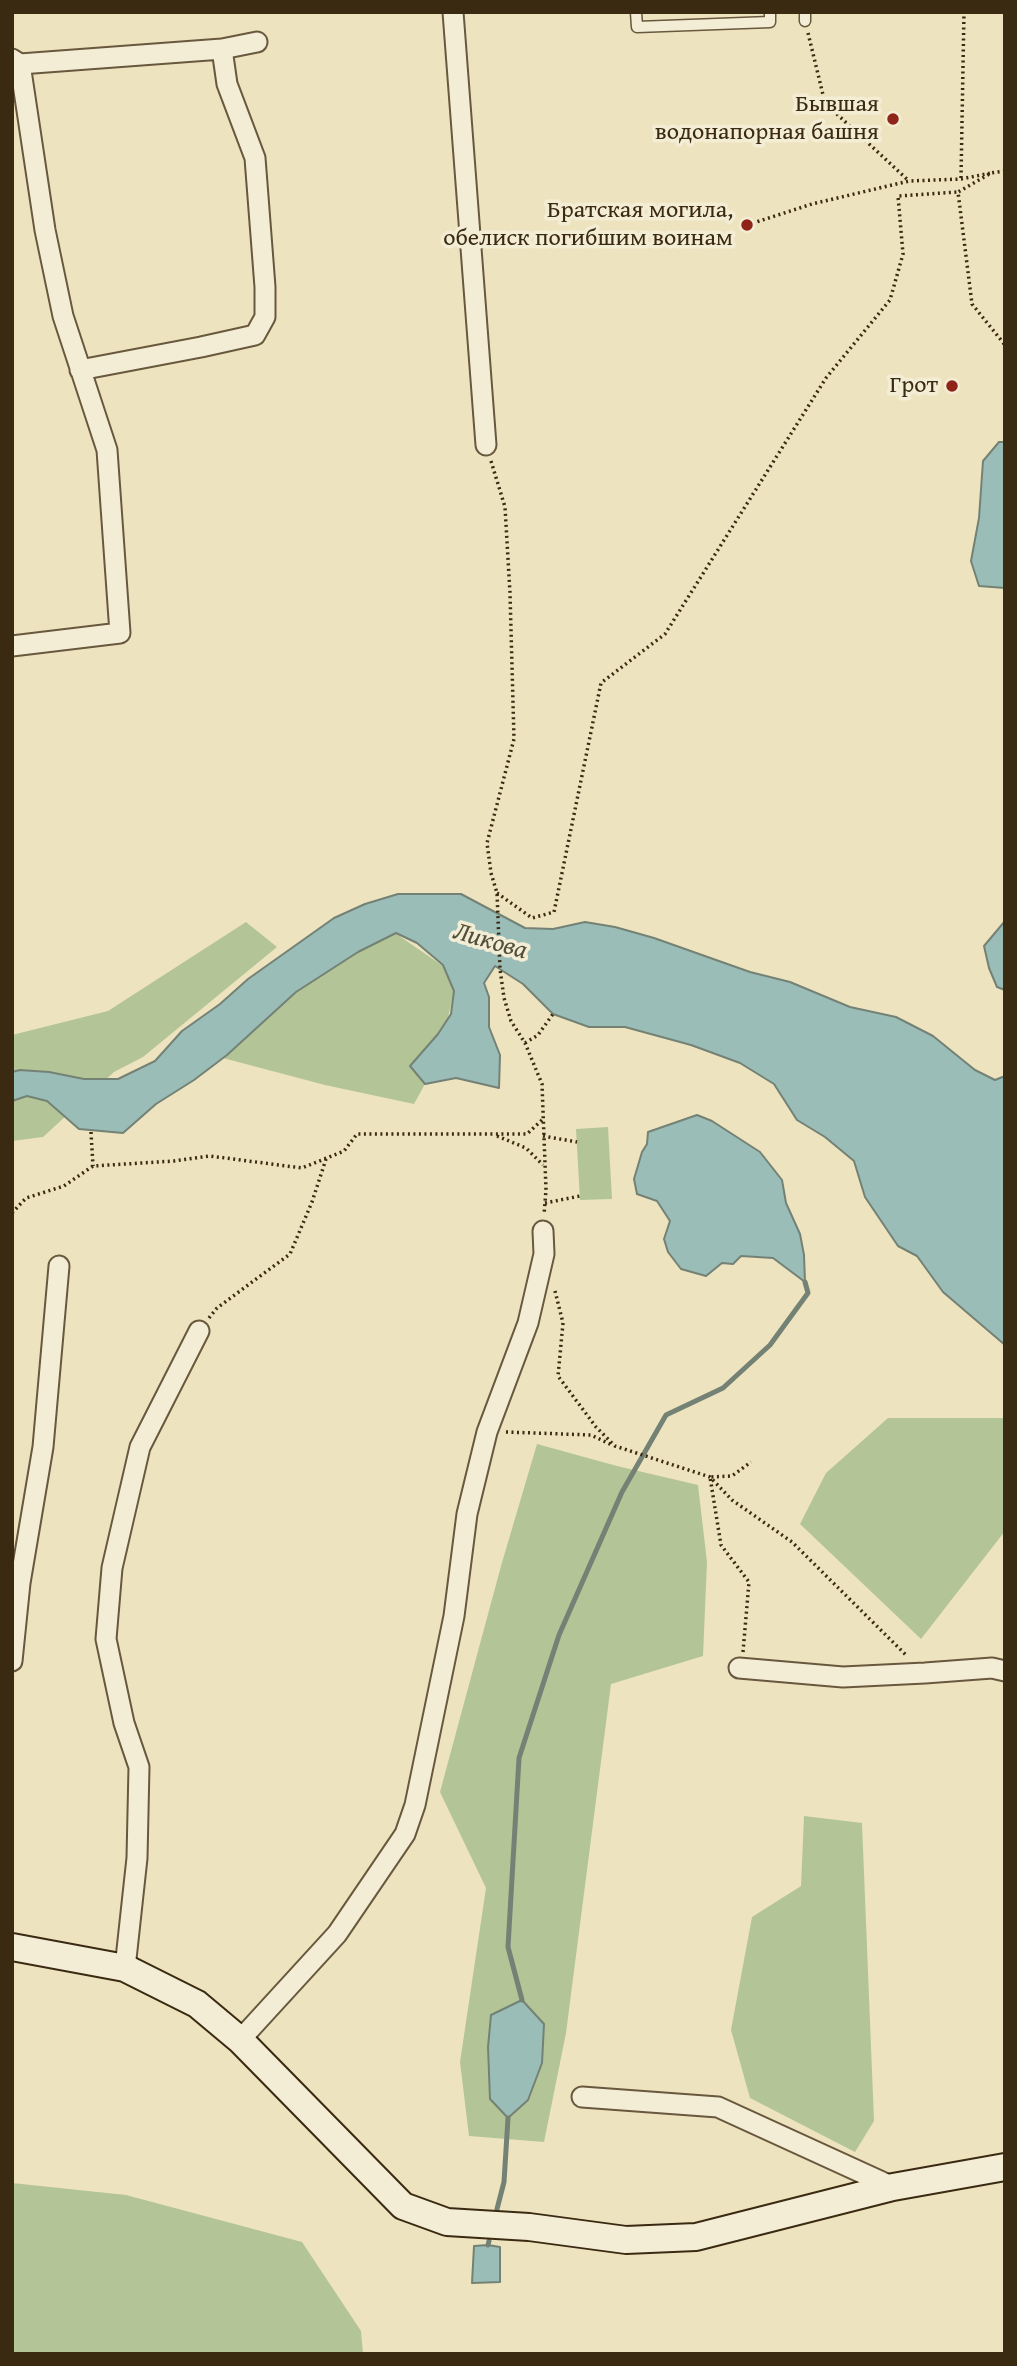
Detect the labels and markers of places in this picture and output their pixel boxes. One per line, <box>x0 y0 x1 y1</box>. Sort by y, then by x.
place label: Бывшая водонапорная башня <box>655 91 879 147</box>
marker: Бывшая водонапорная башня <box>885 111 901 127</box>
place label: Братская могила, обелиск погибшим воинам <box>443 197 733 253</box>
marker: Братская могила, обелиск погибшим воинам <box>739 217 755 233</box>
place label: Грот <box>890 372 938 400</box>
marker: Грот <box>944 378 960 394</box>

